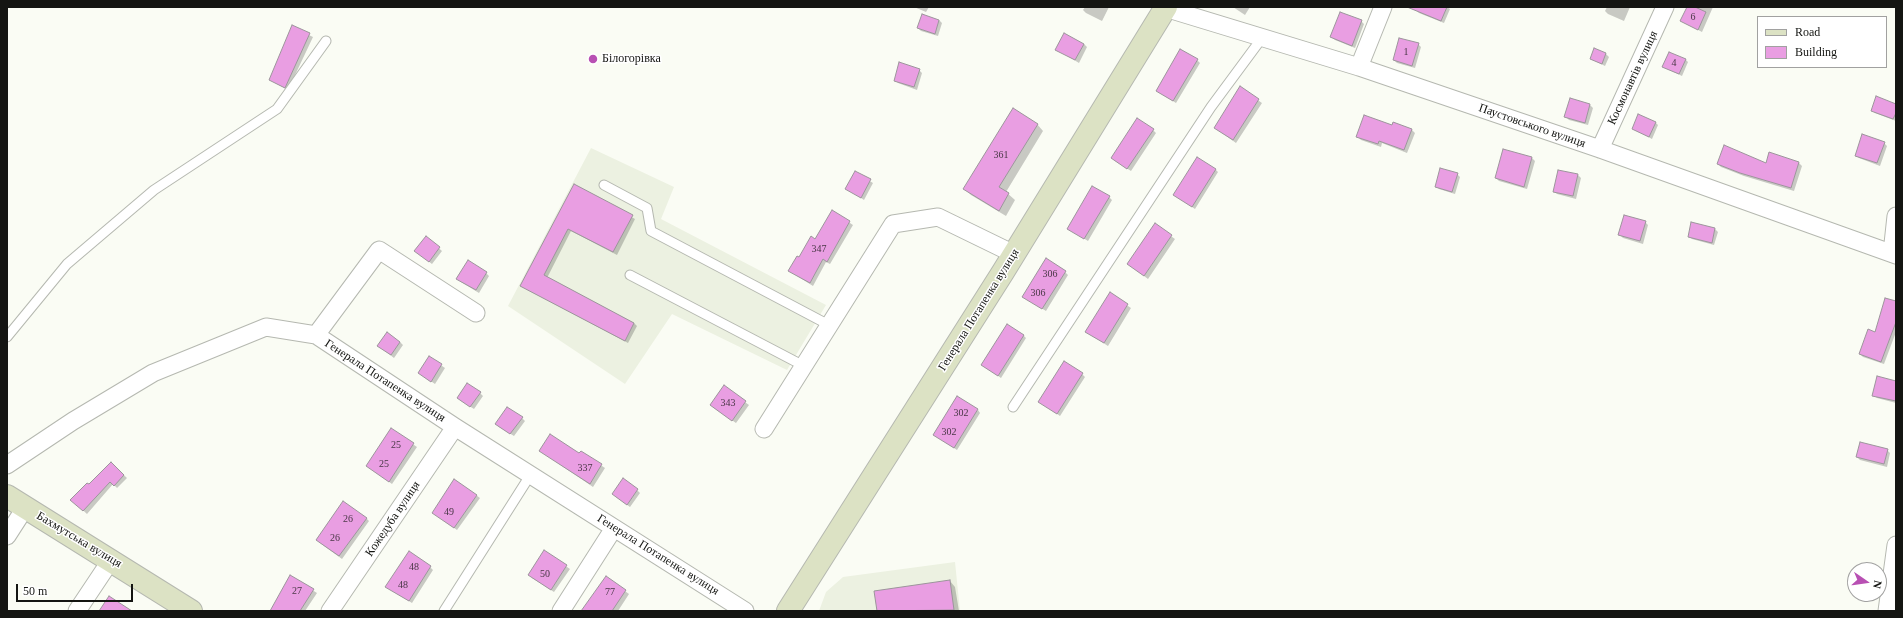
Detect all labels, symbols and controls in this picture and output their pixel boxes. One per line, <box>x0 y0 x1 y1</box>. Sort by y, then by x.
house number: 6 <box>1690 11 1696 23</box>
legend <box>1757 16 1887 68</box>
text: Road <box>1795 25 1820 39</box>
street label: Космонавтів вулиця <box>1605 29 1661 127</box>
text: Building <box>1795 45 1837 59</box>
house number: 1 <box>1404 46 1408 58</box>
place label: Білогорівка <box>602 52 661 66</box>
marker: Білогорівка <box>587 53 599 65</box>
house number: 4 <box>1672 57 1676 69</box>
street label: Паустовського вулиця <box>1477 101 1587 151</box>
house number: 361 <box>994 149 1008 161</box>
house number: 347 <box>812 243 826 255</box>
street label: Генерала Потапенка вулиця <box>935 246 1023 374</box>
house number: 306 <box>1042 268 1058 280</box>
house number: 306 <box>1030 287 1046 299</box>
street label: Генерала Потапенка вулиця <box>322 337 448 425</box>
house number: 343 <box>720 397 736 409</box>
house number: 302 <box>954 407 968 419</box>
house number: 302 <box>942 426 956 438</box>
house number: 25 <box>391 439 401 451</box>
house number: 25 <box>379 458 389 470</box>
house number: 337 <box>578 462 592 474</box>
street label: Кожедуба вулиця <box>362 479 424 559</box>
house number: 49 <box>444 506 454 518</box>
street label: Бахмутська вулиця <box>34 509 124 571</box>
street label: Генерала Потапенка вулиця <box>594 511 722 599</box>
house number: 26 <box>343 513 353 525</box>
house number: 26 <box>330 532 340 544</box>
house number: 48 <box>409 561 419 573</box>
north arrow <box>1847 562 1887 602</box>
house number: 50 <box>540 568 550 580</box>
scale bar <box>18 576 135 602</box>
house number: 48 <box>398 579 408 591</box>
text: N <box>1871 579 1884 590</box>
text: 50 m <box>23 584 47 598</box>
house number: 27 <box>292 585 302 597</box>
house number: 77 <box>605 586 615 598</box>

